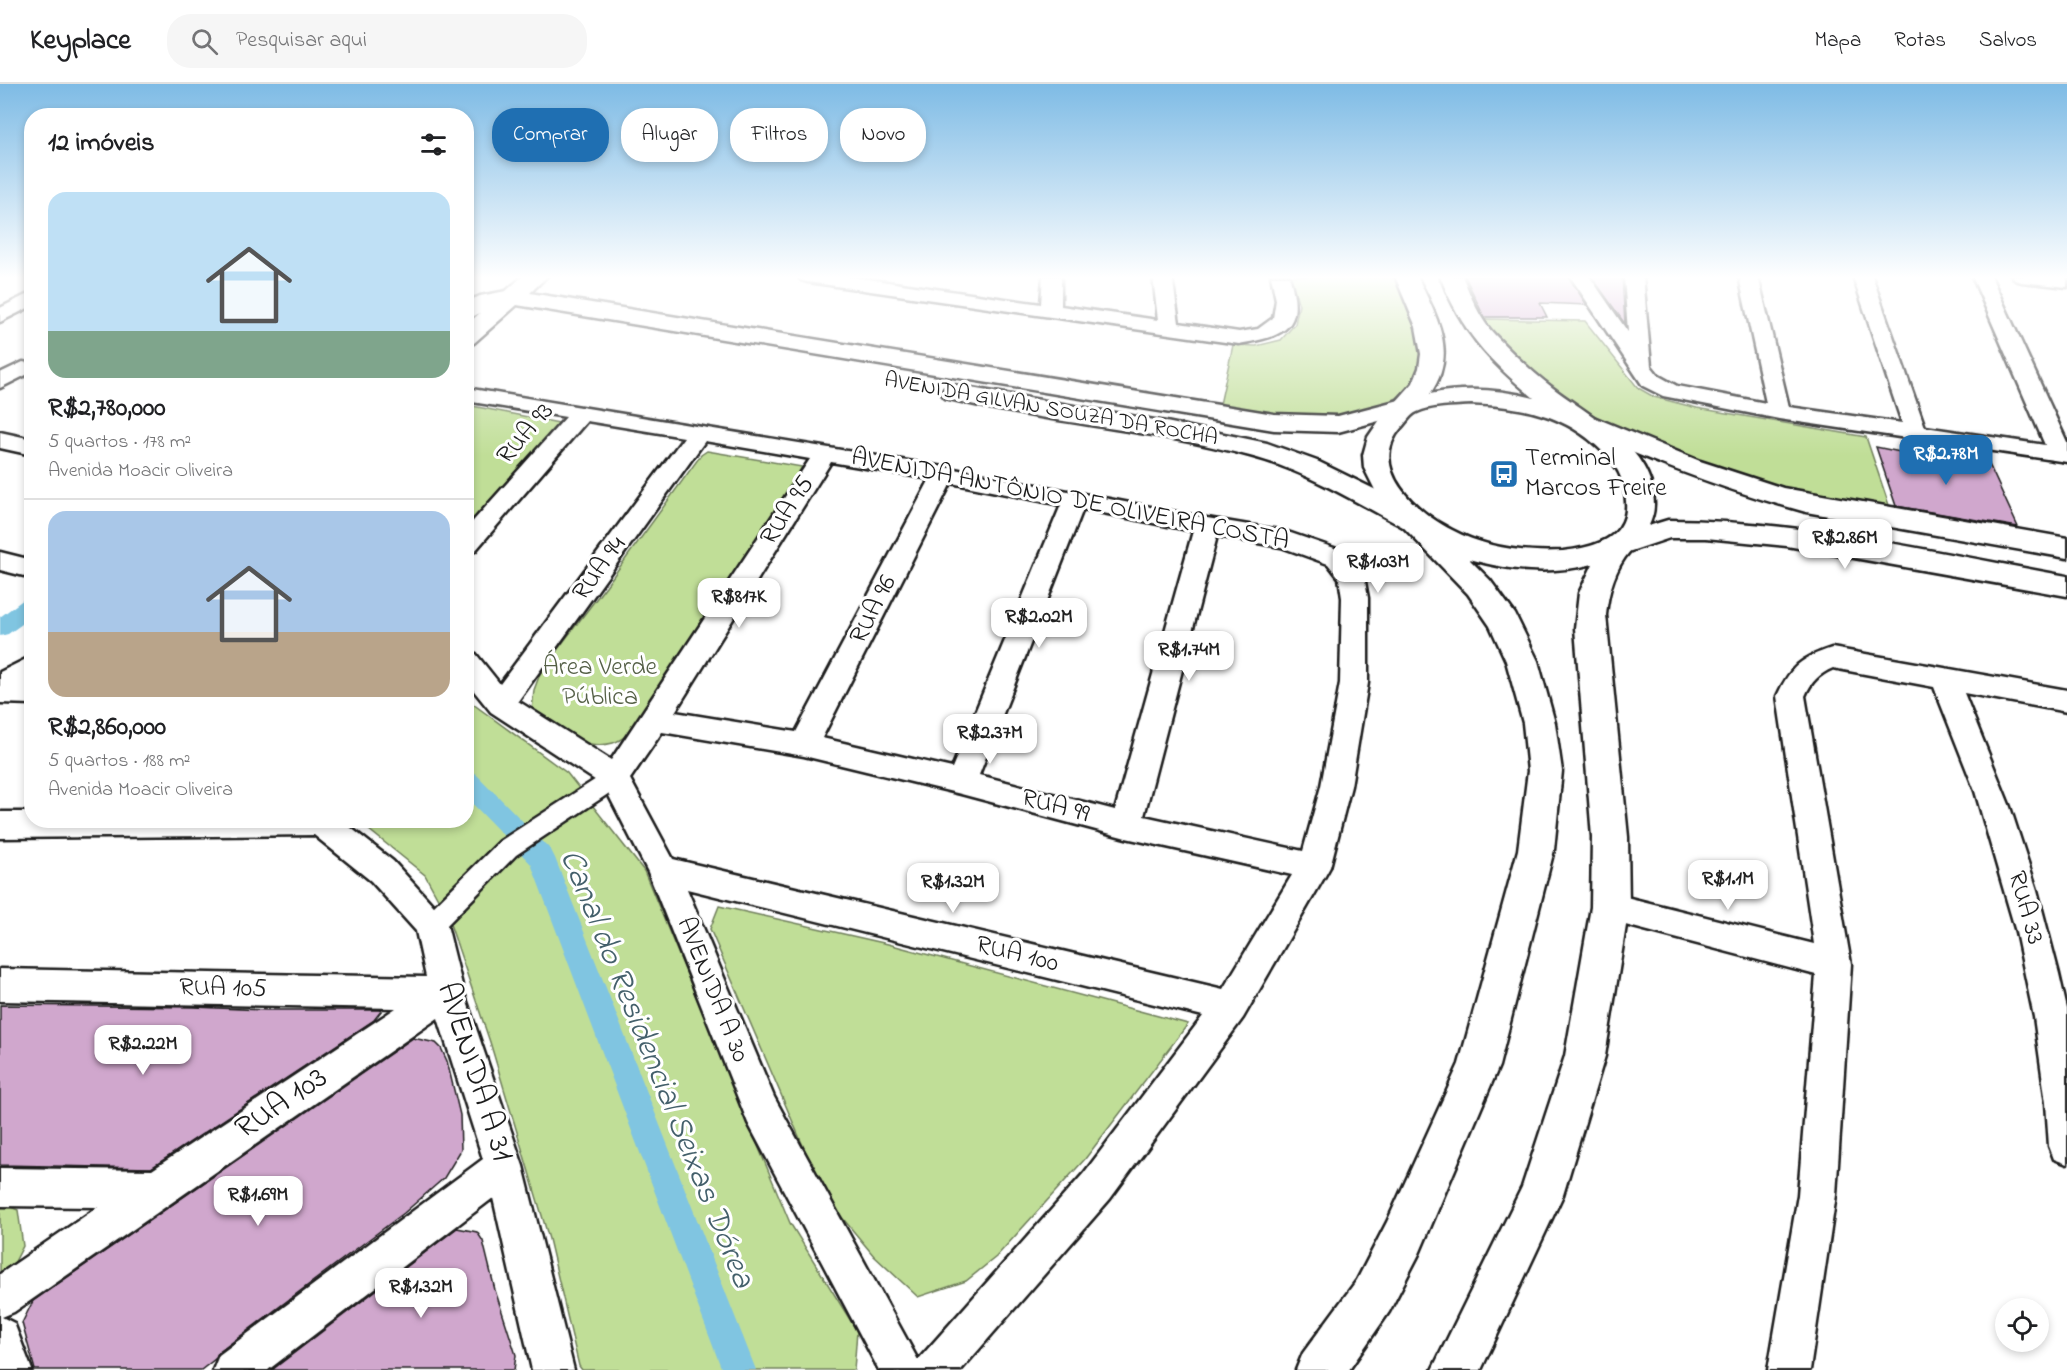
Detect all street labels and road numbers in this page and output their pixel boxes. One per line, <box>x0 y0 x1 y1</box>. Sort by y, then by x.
street label: AVENIDA GILVAN SOUZA DA ROCHA <box>882 365 1220 455</box>
street label: RUA 93 <box>488 394 564 474</box>
street label: AVENIDA ANTÔNIO DE OLIVEIRA COSTA <box>848 439 1292 561</box>
street label: RUA 95 <box>751 469 825 553</box>
street label: RUA 94 <box>564 529 637 609</box>
street label: RUA 96 <box>841 569 907 651</box>
street label: RUA 99 <box>1017 780 1093 834</box>
street label: RUA 33 <box>1996 867 2054 949</box>
street label: AVENIDA A 30 <box>666 912 758 1068</box>
street label: RUA 100 <box>972 926 1062 984</box>
street label: RUA 105 <box>179 969 267 1009</box>
street label: AVENIDA A 31 <box>423 976 525 1168</box>
street label: RUA 103 <box>226 1056 338 1152</box>

